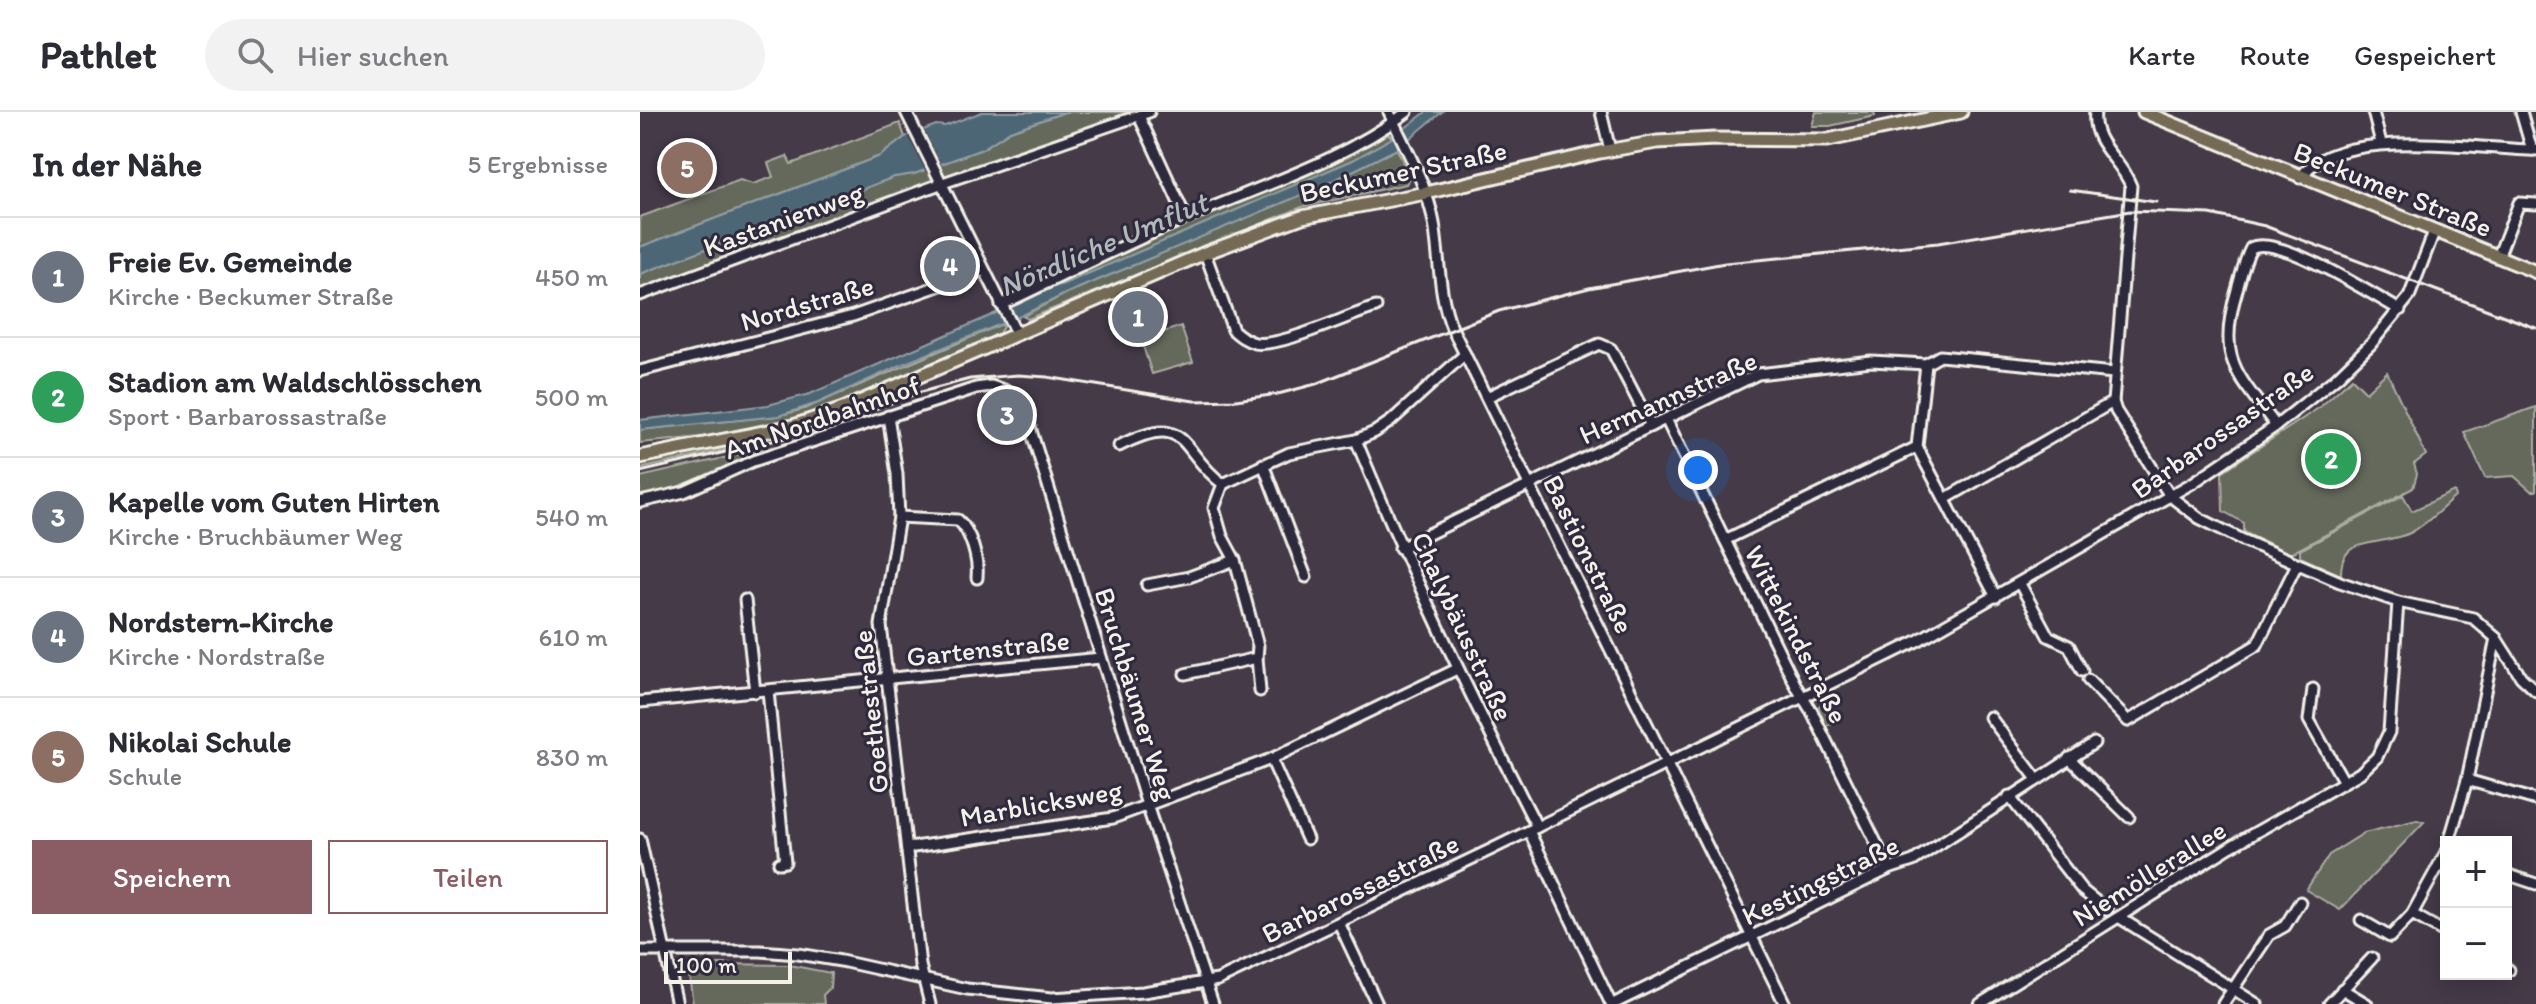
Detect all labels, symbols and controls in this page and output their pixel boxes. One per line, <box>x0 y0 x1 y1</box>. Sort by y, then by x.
search box <box>205 19 765 91</box>
text: Pathlet <box>40 32 157 78</box>
icon: search <box>233 33 277 77</box>
text: Hier suchen <box>297 37 449 74</box>
text: Karte <box>2128 38 2196 72</box>
text: Route <box>2240 38 2310 72</box>
text: Gespeichert <box>2354 38 2496 72</box>
street label: Beckumer Straße <box>1296 132 1510 210</box>
street label: Beckumer Straße <box>2289 134 2497 244</box>
pin: 5 <box>661 138 713 198</box>
text: In der Nähe <box>32 144 202 185</box>
text: 5 Ergebnisse <box>468 148 608 180</box>
street label: Kastanienweg <box>698 174 868 264</box>
water label: Nördliche Umflut <box>993 182 1215 305</box>
pin: 4 <box>924 236 976 296</box>
text: Freie Ev. Gemeinde <box>108 243 352 280</box>
text: 1 <box>52 261 64 293</box>
text: 450 m <box>535 261 608 293</box>
street label: Nordstraße <box>736 268 878 338</box>
text: Kirche · Beckumer Straße <box>108 280 393 312</box>
pin: 1 <box>1112 287 1164 347</box>
street label: Hermannstraße <box>1574 343 1762 451</box>
street label: Barbarossastraße <box>2124 354 2320 506</box>
text: Stadion am Waldschlösschen <box>108 363 482 400</box>
street label: Am Nordbahnhof <box>719 367 925 466</box>
text: 2 <box>51 381 65 413</box>
text: 500 m <box>535 381 608 413</box>
pin: 3 <box>981 385 1033 445</box>
text: Sport · Barbarossastraße <box>108 400 387 432</box>
pin: 2 <box>2305 429 2357 489</box>
your location <box>1678 450 1718 490</box>
street label: Bastionstraße <box>1536 469 1642 639</box>
text: Kapelle vom Guten Hirten <box>108 483 440 520</box>
text: 3 <box>51 501 65 533</box>
text: 540 m <box>535 501 608 533</box>
text: Kirche · Bruchbäumer Weg <box>108 520 403 552</box>
street label: Chalybäusstraße <box>1404 526 1522 726</box>
street label: Wittekindstraße <box>1738 539 1856 729</box>
street label: Bruchbäumer Weg <box>1087 583 1185 805</box>
text: Nordstern-Kirche <box>108 603 334 640</box>
text: 4 <box>50 621 66 653</box>
text: 610 m <box>538 621 608 653</box>
street label: Gartenstraße <box>905 623 1071 673</box>
street label: Goethestraße <box>845 629 895 795</box>
text: Kirche · Nordstraße <box>108 640 325 672</box>
text: Nikolai Schule <box>108 723 292 760</box>
text: 5 <box>51 741 65 773</box>
text: 830 m <box>536 741 608 773</box>
text: Schule <box>108 760 182 792</box>
street label: Marblicksweg <box>957 772 1126 834</box>
street label: Niemöllerallee <box>2066 812 2232 934</box>
street label: Barbarossastraße <box>1256 826 1464 950</box>
street label: Kestingstraße <box>1736 827 1904 933</box>
map controls <box>2440 836 2512 980</box>
button: + <box>2440 836 2512 908</box>
button: Speichern <box>32 840 312 914</box>
button: Teilen <box>328 840 608 914</box>
button: − <box>2440 908 2512 980</box>
scale bar <box>664 948 792 984</box>
text: 100 m <box>676 952 737 979</box>

